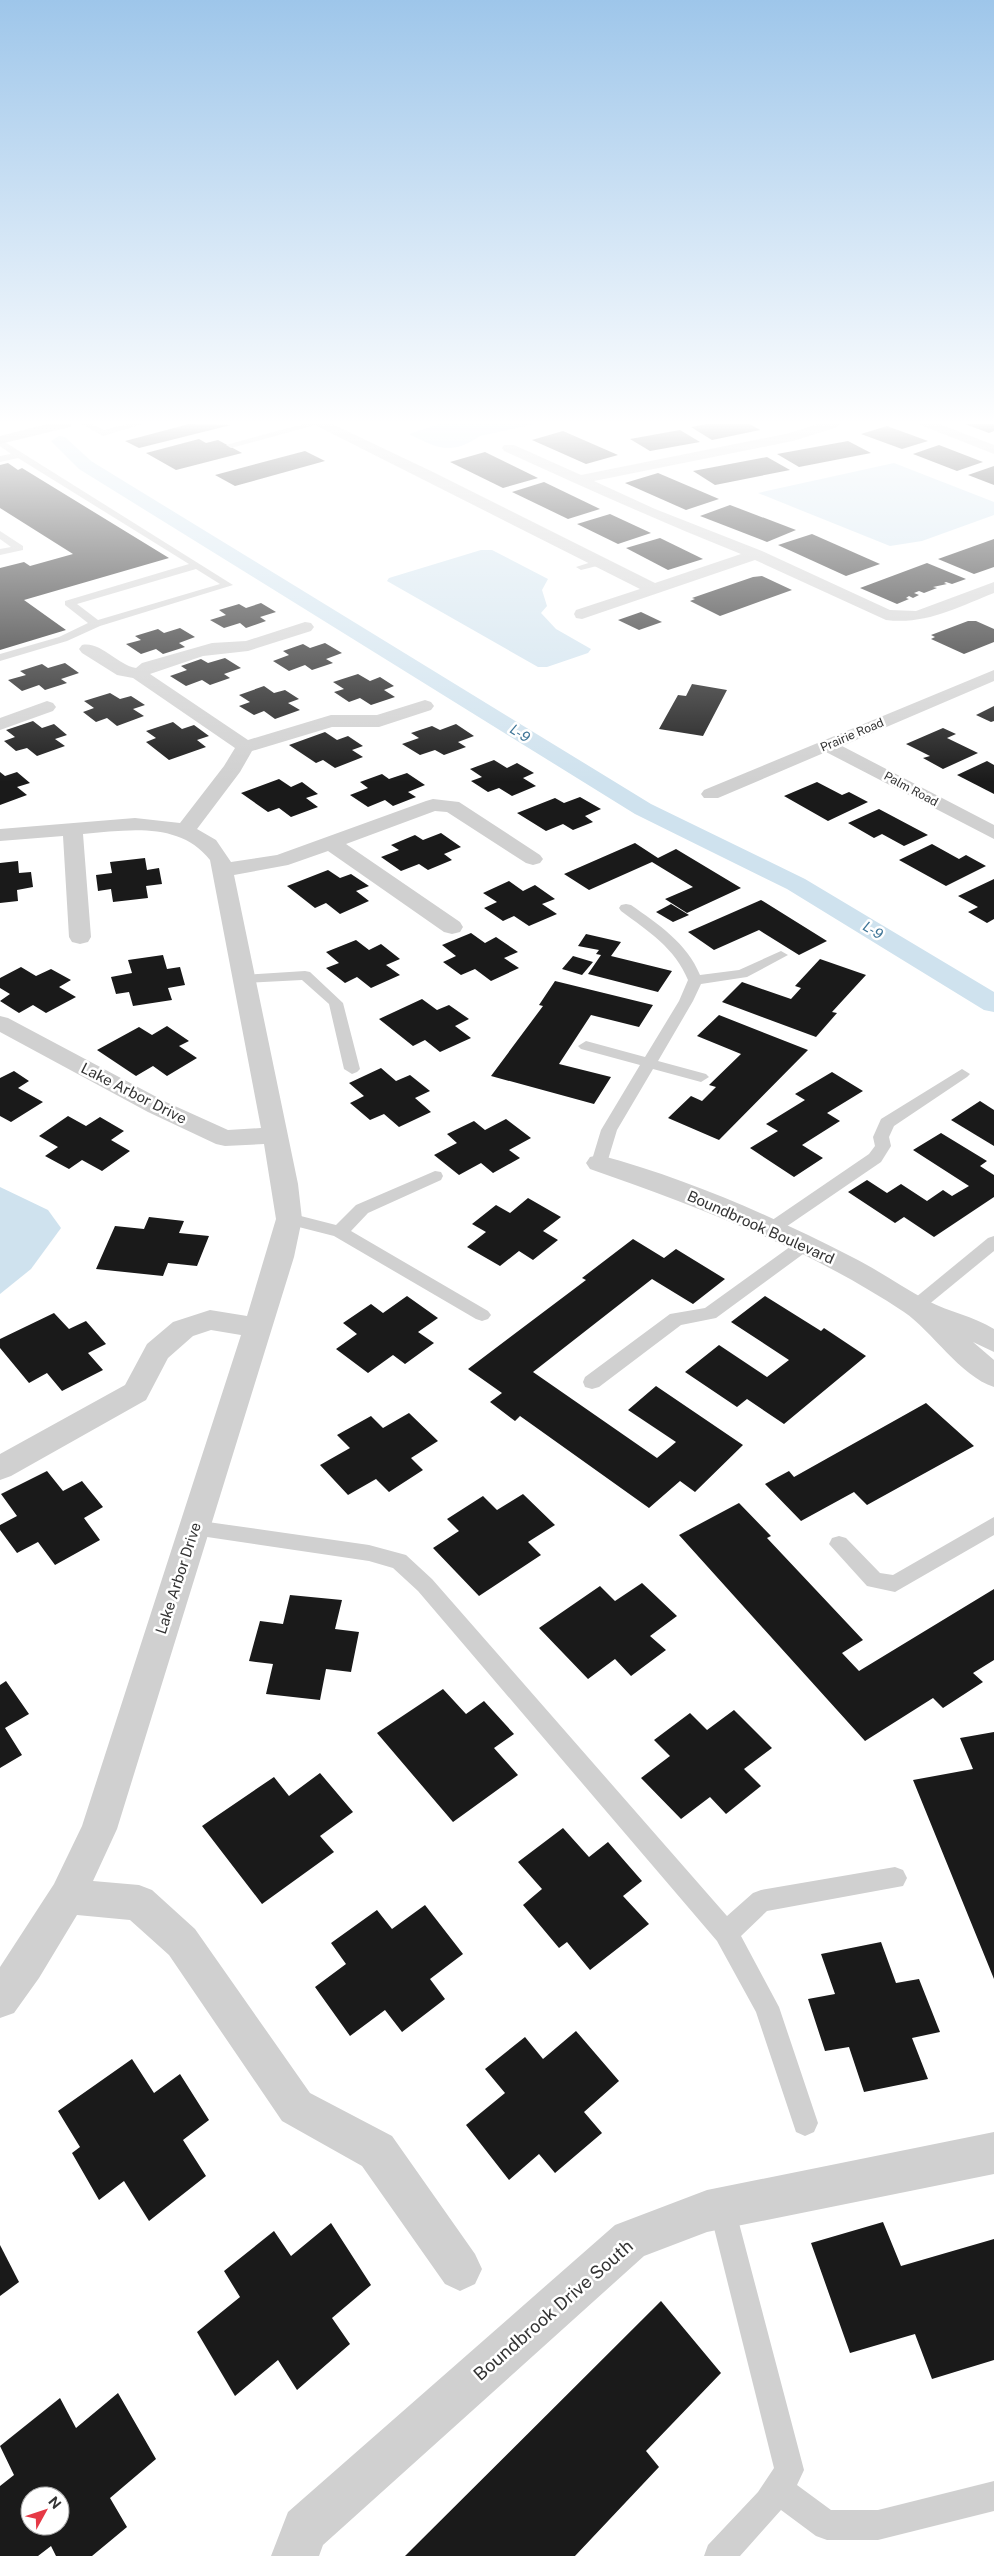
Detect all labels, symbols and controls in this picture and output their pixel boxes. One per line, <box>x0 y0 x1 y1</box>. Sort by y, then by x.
street label: Prairie Road <box>818 715 886 755</box>
water label: L-9 <box>507 721 533 746</box>
street label: Palm Road <box>881 769 941 809</box>
water label: L-9 <box>860 918 886 942</box>
street label: Lake Arbor Drive <box>78 1059 190 1127</box>
street label: Boundbrook Boulevard <box>685 1187 837 1267</box>
street label: Lake Arbor Drive <box>152 1520 204 1636</box>
street label: Boundbrook Drive South <box>469 2235 637 2385</box>
north arrow <box>20 2486 70 2536</box>
text: N <box>45 2493 65 2512</box>

